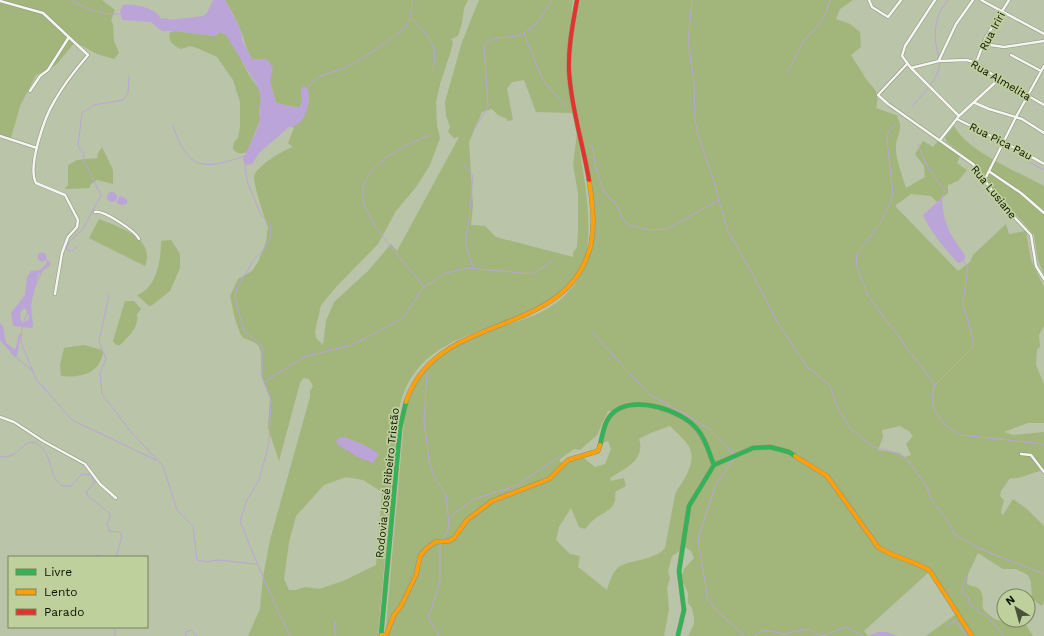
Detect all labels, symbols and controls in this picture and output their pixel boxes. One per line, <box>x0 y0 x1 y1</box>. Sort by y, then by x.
street label: Rua Iriri <box>977 10 1008 53</box>
street label: Rua Almelita <box>968 57 1033 103</box>
street label: Rua Pica Pau <box>967 120 1034 163</box>
street label: Rua Lusiane <box>968 163 1019 222</box>
street label: Rodovia José Ribeiro Tristão <box>373 407 402 559</box>
legend <box>8 556 148 628</box>
text: Livre <box>44 565 72 579</box>
text: Lento <box>44 585 78 599</box>
north arrow <box>996 588 1036 628</box>
text: N <box>1003 593 1017 608</box>
text: Parado <box>44 605 84 619</box>

